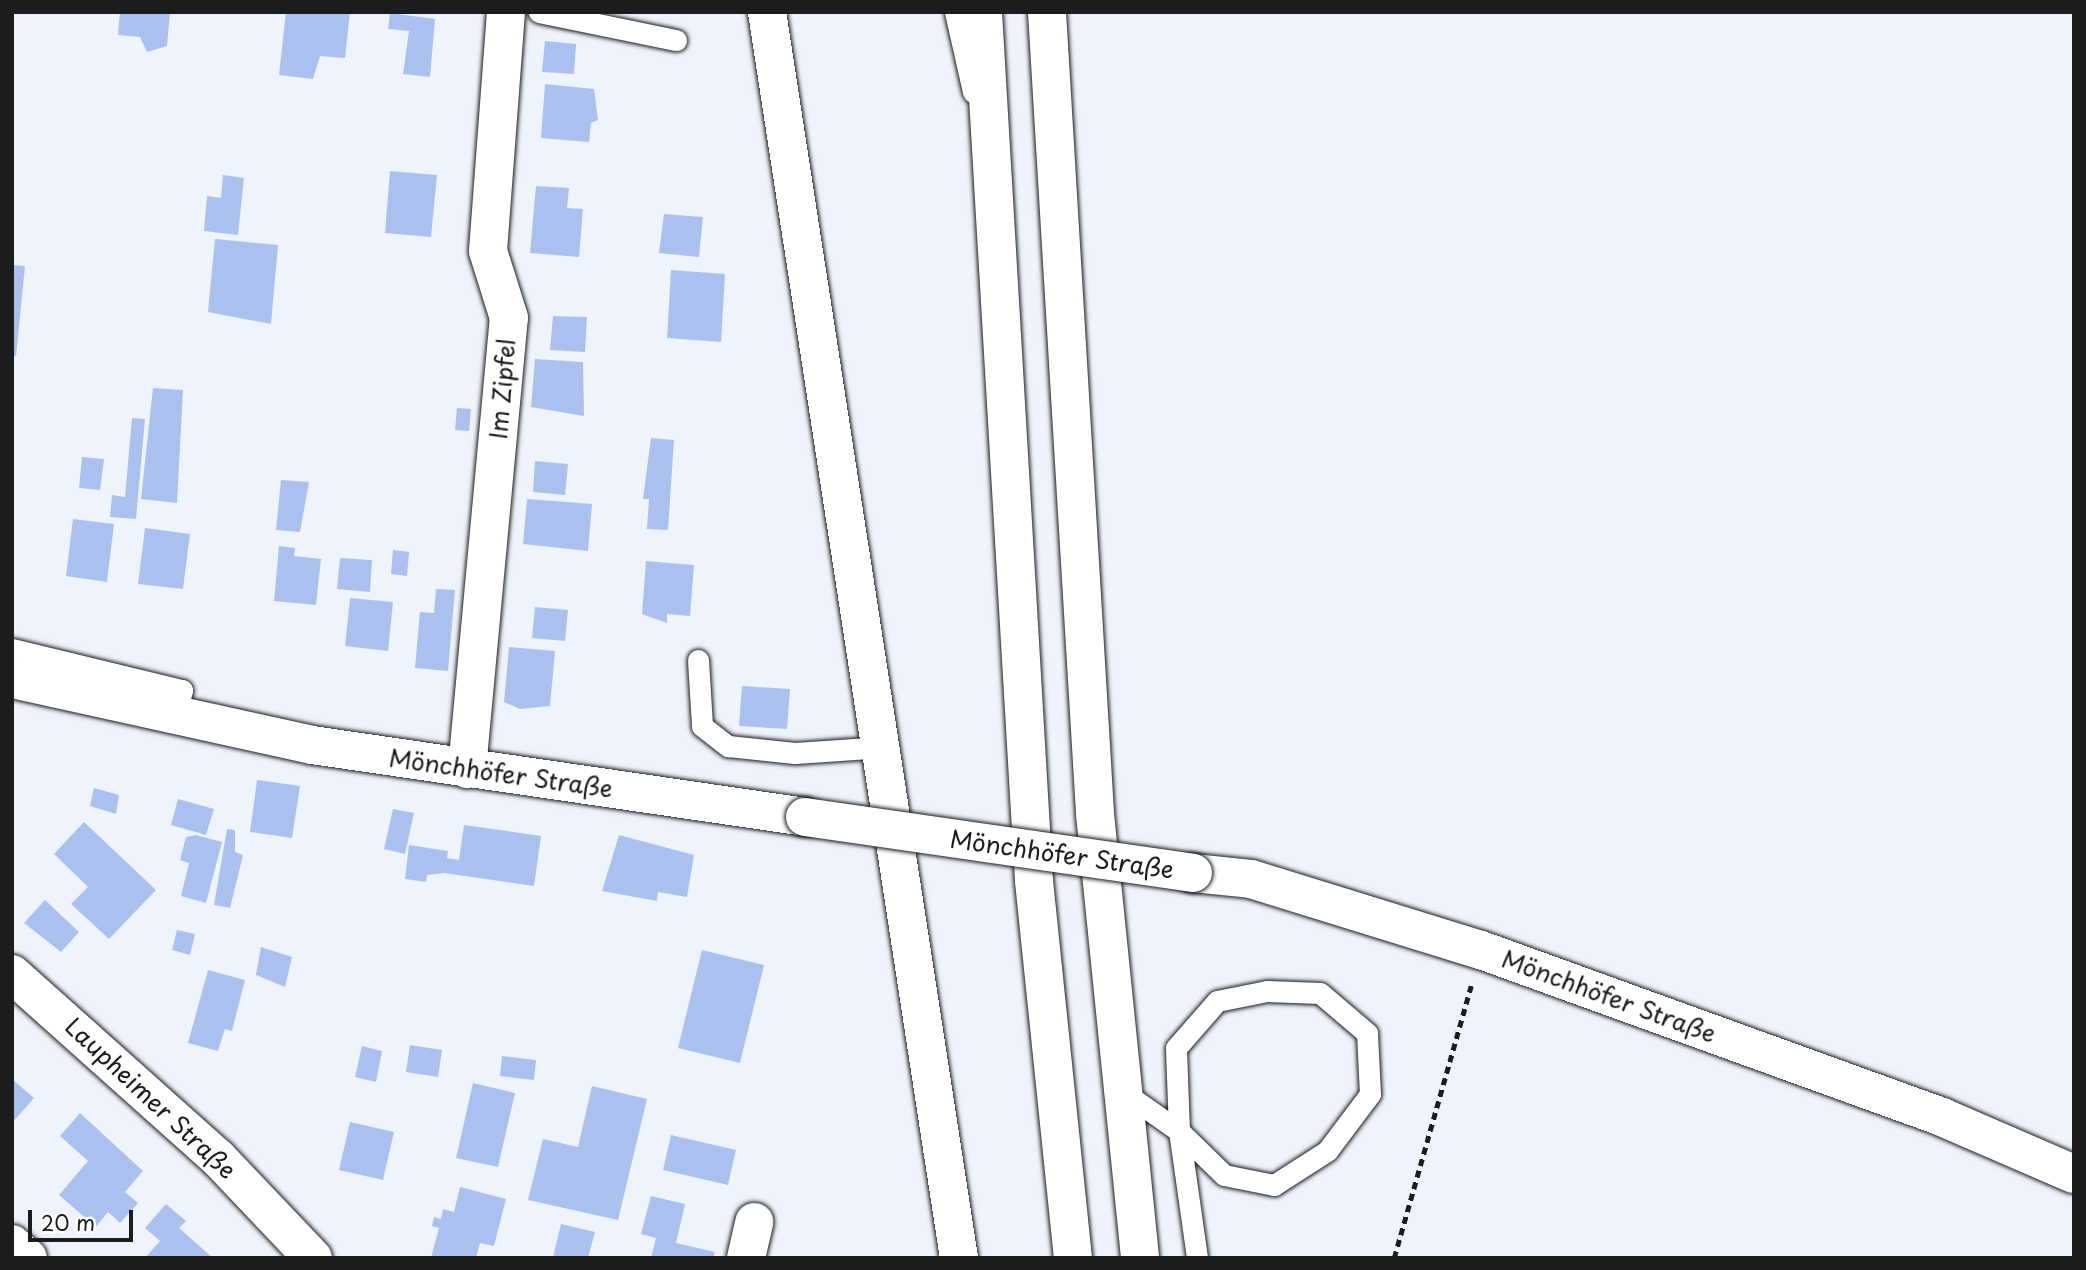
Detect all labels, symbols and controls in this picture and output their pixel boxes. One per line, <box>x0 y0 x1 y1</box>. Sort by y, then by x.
street label: Im Zipfel <box>483 337 521 441</box>
street label: Mönchhöfer Straße <box>387 743 615 803</box>
street label: Mönchhöfer Straße <box>948 824 1176 884</box>
street label: Mönchhöfer Straße <box>1498 944 1720 1048</box>
street label: Laupheimer Straße <box>60 1011 242 1185</box>
scale bar <box>32 1196 136 1240</box>
text: 20 m <box>41 1206 95 1238</box>

